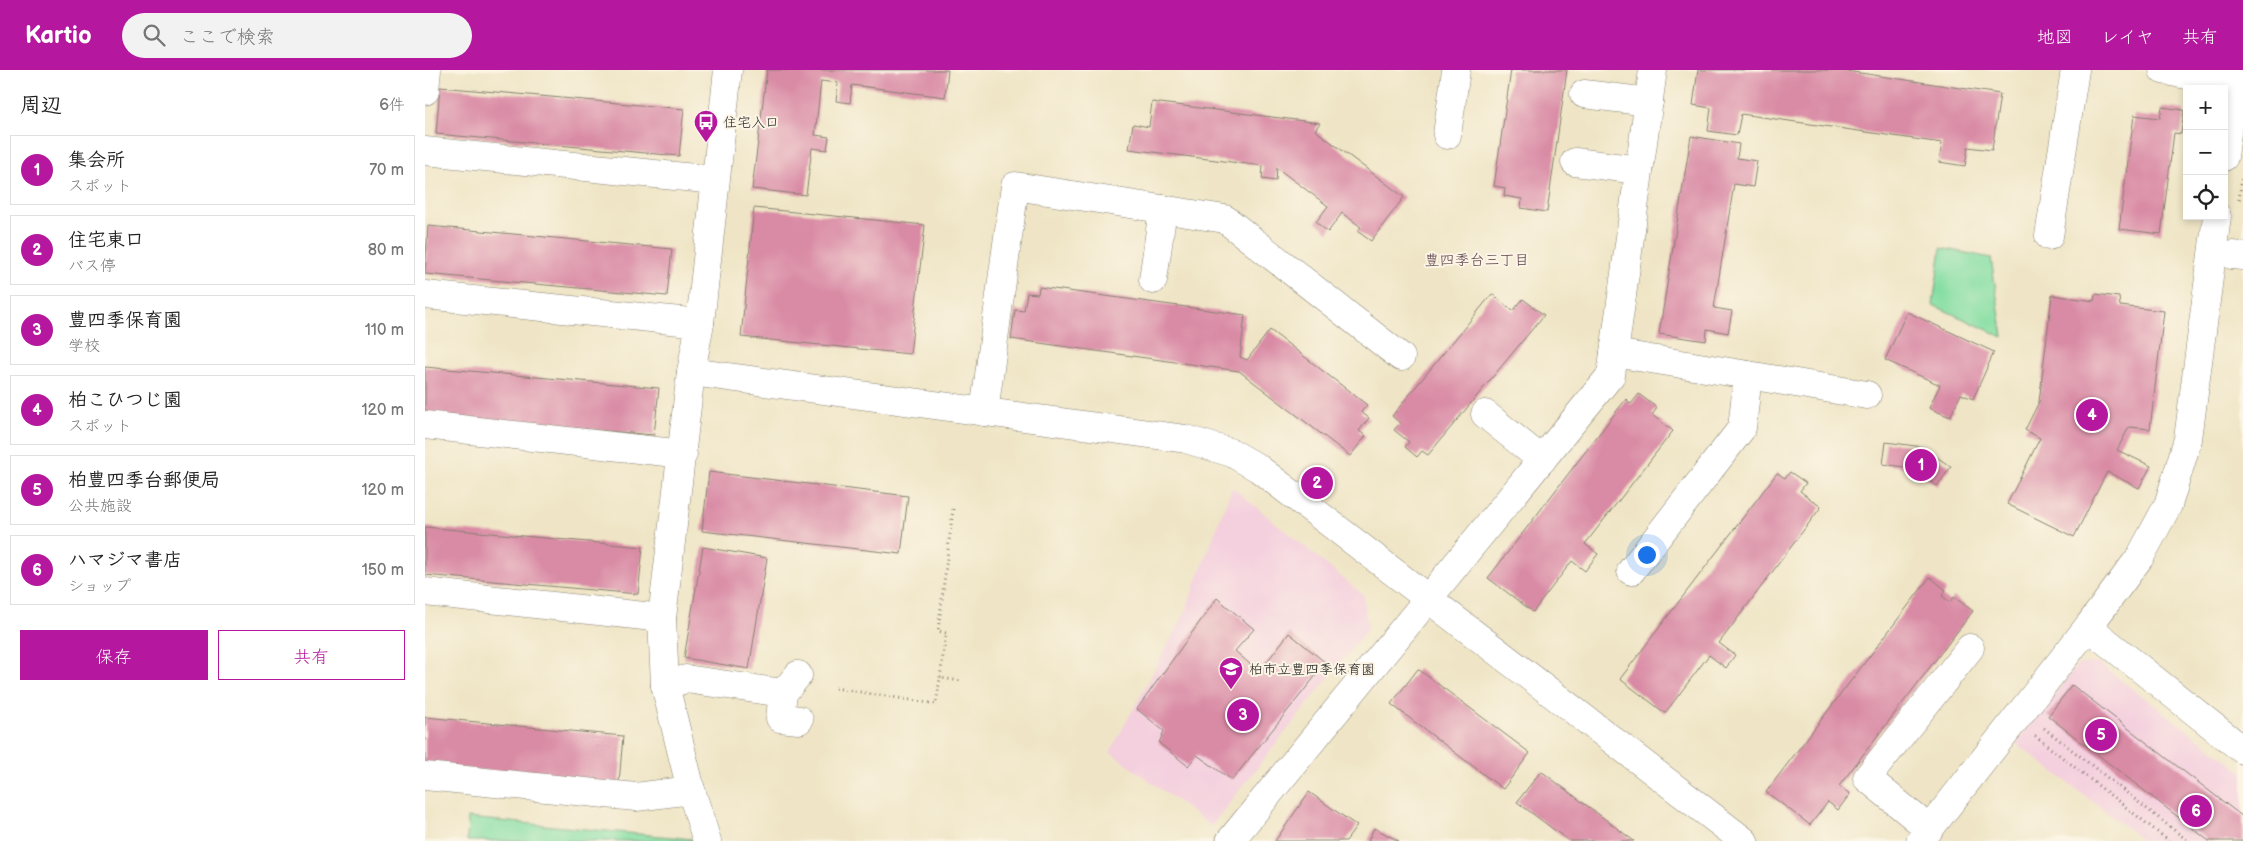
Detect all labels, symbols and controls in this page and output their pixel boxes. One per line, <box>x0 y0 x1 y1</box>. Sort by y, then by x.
search box <box>122 13 472 58</box>
text: Kartio <box>25 21 92 50</box>
icon: search <box>140 21 168 49</box>
text: ここで検索 <box>180 26 275 49</box>
text: 地図 <box>2037 27 2073 48</box>
text: レイヤ <box>2101 27 2154 48</box>
text: 共有 <box>2182 27 2218 48</box>
map controls <box>2183 85 2228 220</box>
button: + <box>2183 85 2228 130</box>
text: 周辺 <box>20 93 62 118</box>
text: 6件 <box>379 96 405 115</box>
bus stop icon: 住宅入口 <box>693 109 719 143</box>
place label: 住宅入口 <box>723 114 779 131</box>
button: − <box>2183 130 2228 175</box>
text: 集会所 <box>68 149 125 172</box>
text: 1 <box>34 161 40 180</box>
text: 70 m <box>369 161 404 180</box>
button: locate <box>2183 175 2228 220</box>
text: スポット <box>68 177 132 196</box>
text: 住宅東口 <box>68 229 144 252</box>
text: 2 <box>32 241 42 260</box>
text: 80 m <box>368 241 404 260</box>
district label: 豊四季台三丁目 <box>1424 251 1530 270</box>
text: バス停 <box>68 257 116 276</box>
text: 豊四季保育園 <box>68 309 182 332</box>
text: 3 <box>32 321 42 340</box>
text: 110 m <box>365 321 404 340</box>
text: 学校 <box>68 337 100 356</box>
text: 柏こひつじ園 <box>68 389 182 412</box>
pin: 4 <box>2076 396 2108 434</box>
text: 4 <box>32 401 42 420</box>
text: 120 m <box>361 401 404 420</box>
text: スポット <box>68 417 132 436</box>
pin: 1 <box>1905 446 1937 484</box>
pin: 2 <box>1301 464 1333 502</box>
text: 柏豊四季台郵便局 <box>68 469 220 492</box>
text: 5 <box>32 481 42 500</box>
text: 120 m <box>361 481 404 500</box>
text: 公共施設 <box>68 497 132 516</box>
your location <box>1634 542 1660 568</box>
text: ハマジマ書店 <box>68 549 182 572</box>
text: 6 <box>32 561 42 580</box>
text: 150 m <box>362 561 404 580</box>
text: ショップ <box>68 577 131 596</box>
button: 保存 <box>20 630 208 680</box>
button: 共有 <box>218 630 405 680</box>
school or university icon: 柏市立豊四季保育園 <box>1218 656 1244 690</box>
place label: 柏市立豊四季保育園 <box>1249 661 1375 678</box>
pin: 3 <box>1227 696 1259 734</box>
pin: 5 <box>2085 716 2117 754</box>
pin: 6 <box>2180 792 2212 830</box>

